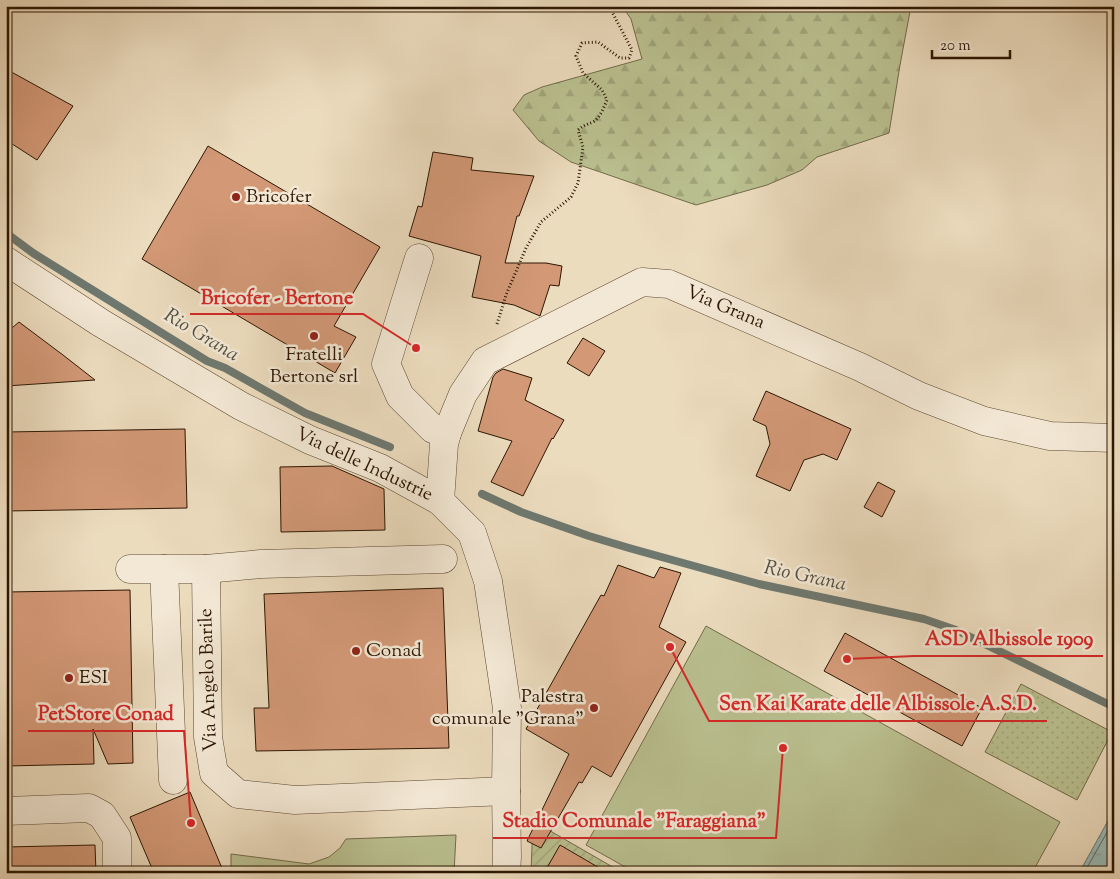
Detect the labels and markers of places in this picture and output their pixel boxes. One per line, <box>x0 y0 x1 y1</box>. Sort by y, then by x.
place label: Bricofer <box>246 184 312 211</box>
marker: Bricofer <box>230 191 242 203</box>
callout: Bricofer - Bertone <box>190 279 363 314</box>
marker: Fratelli Bertone srl <box>308 330 320 342</box>
place label: Fratelli Bertone srl <box>270 342 358 391</box>
callout: ASD Albissole 1909 <box>914 621 1103 656</box>
place label: Conad <box>366 638 422 665</box>
marker: Conad <box>350 645 362 657</box>
place label: ESI <box>79 665 108 692</box>
marker: ESI <box>63 672 75 684</box>
place label: Palestra comunale "Grana" <box>432 684 584 733</box>
callout: Sen Kai Karate delle Albissole A.S.D. <box>709 686 1047 721</box>
callout: PetStore Conad <box>28 696 184 731</box>
marker: Palestra comunale "Grana" <box>588 702 600 714</box>
callout: Stadio Comunale "Faraggiana" <box>493 803 776 838</box>

